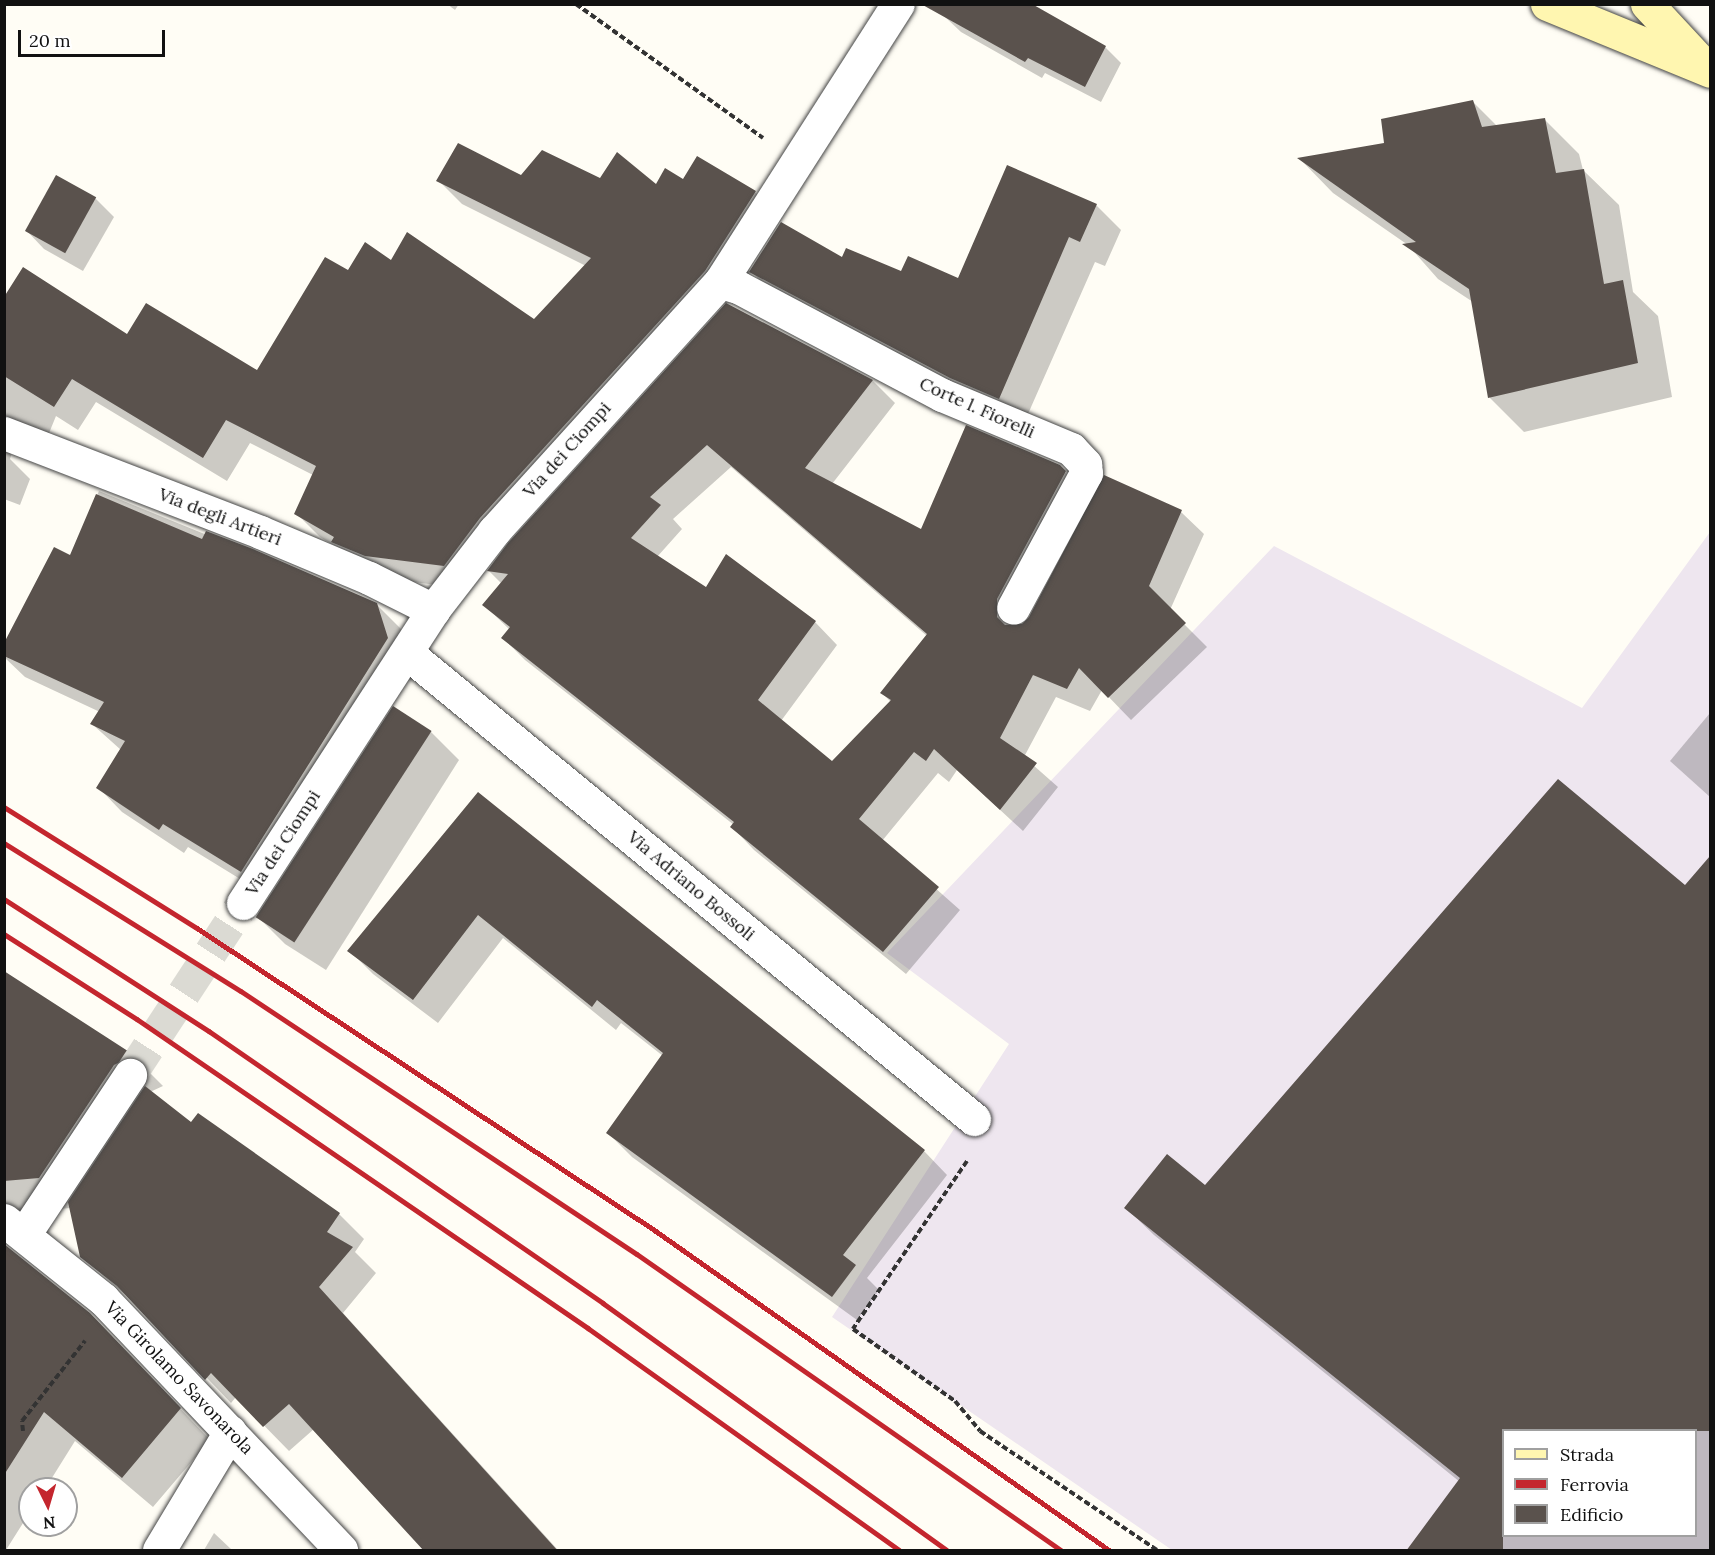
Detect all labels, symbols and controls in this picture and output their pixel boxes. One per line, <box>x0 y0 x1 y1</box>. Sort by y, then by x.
scale bar <box>21 18 168 56</box>
text: 20 m <box>29 29 71 52</box>
street label: Corte l. Fiorelli <box>916 373 1038 443</box>
street label: Via dei Ciompi <box>519 398 615 502</box>
street label: Via degli Artieri <box>155 484 285 550</box>
street label: Via dei Ciompi <box>241 786 325 900</box>
street label: Via Adriano Bossoli <box>623 826 759 946</box>
street label: Via Girolamo Savonarola <box>100 1297 258 1459</box>
legend <box>1502 1429 1697 1537</box>
text: Strada <box>1560 1443 1614 1466</box>
text: Ferrovia <box>1560 1473 1629 1496</box>
north arrow <box>18 1477 78 1537</box>
text: Edificio <box>1560 1503 1623 1526</box>
text: N <box>42 1512 56 1533</box>

